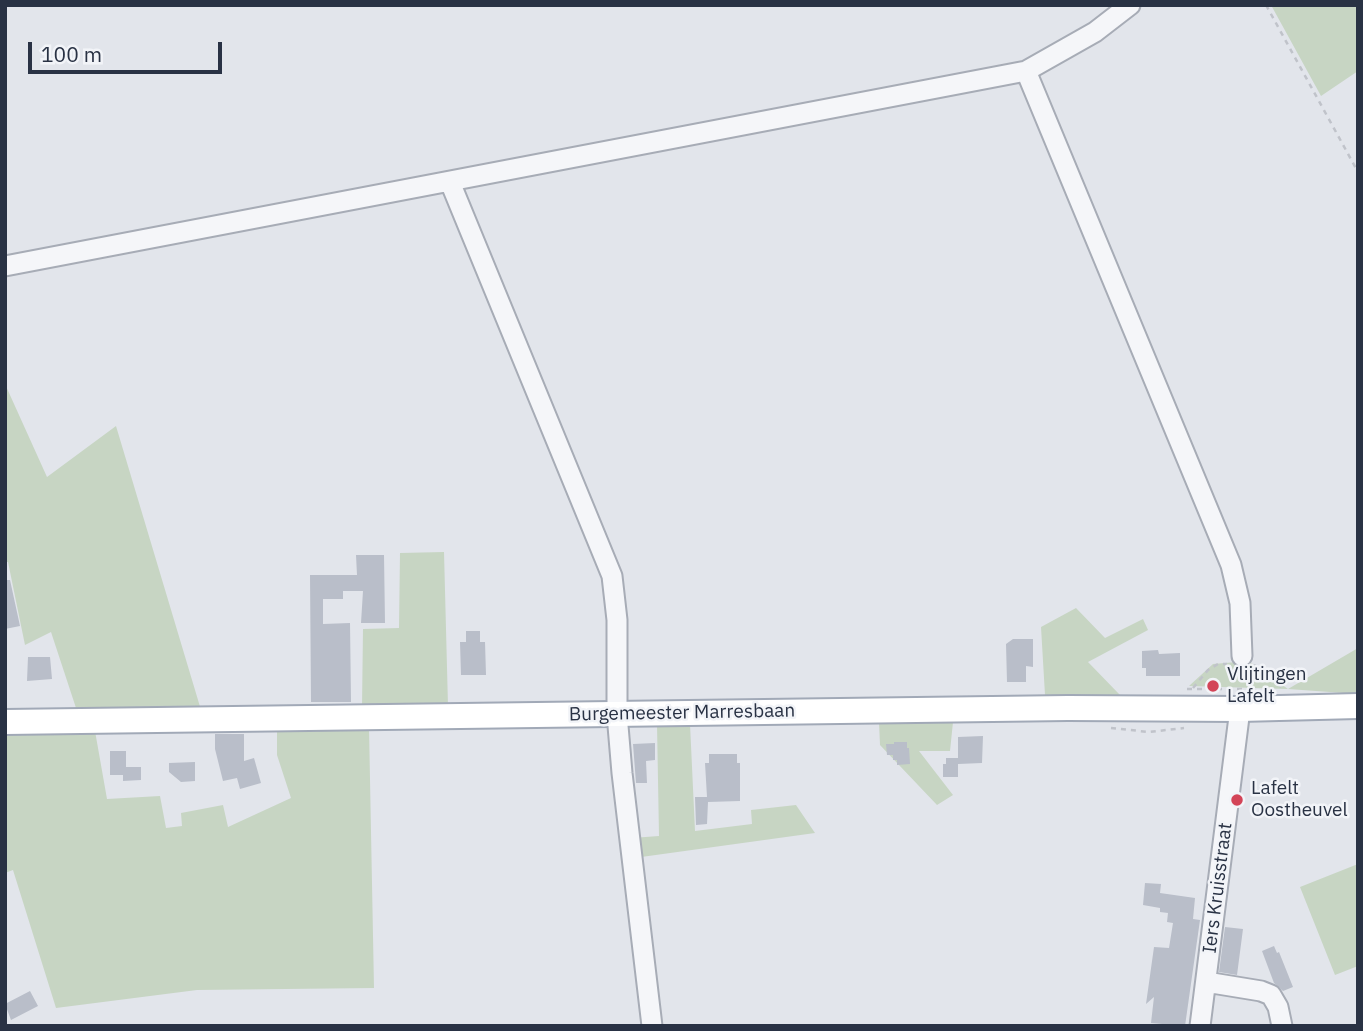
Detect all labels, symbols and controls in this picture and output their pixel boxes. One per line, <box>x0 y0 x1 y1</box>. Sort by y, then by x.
scale bar <box>32 28 226 72</box>
text: 100 m <box>41 40 102 68</box>
place label: Vlijtingen Lafelt <box>1227 664 1307 708</box>
marker: Vlijtingen Lafelt <box>1205 678 1221 694</box>
street label: Burgemeester Marresbaan <box>569 700 795 726</box>
place label: Lafelt Oostheuvel <box>1251 778 1348 822</box>
marker: Lafelt Oostheuvel <box>1229 792 1245 808</box>
street label: Iers Kruisstraat <box>1199 821 1237 955</box>

